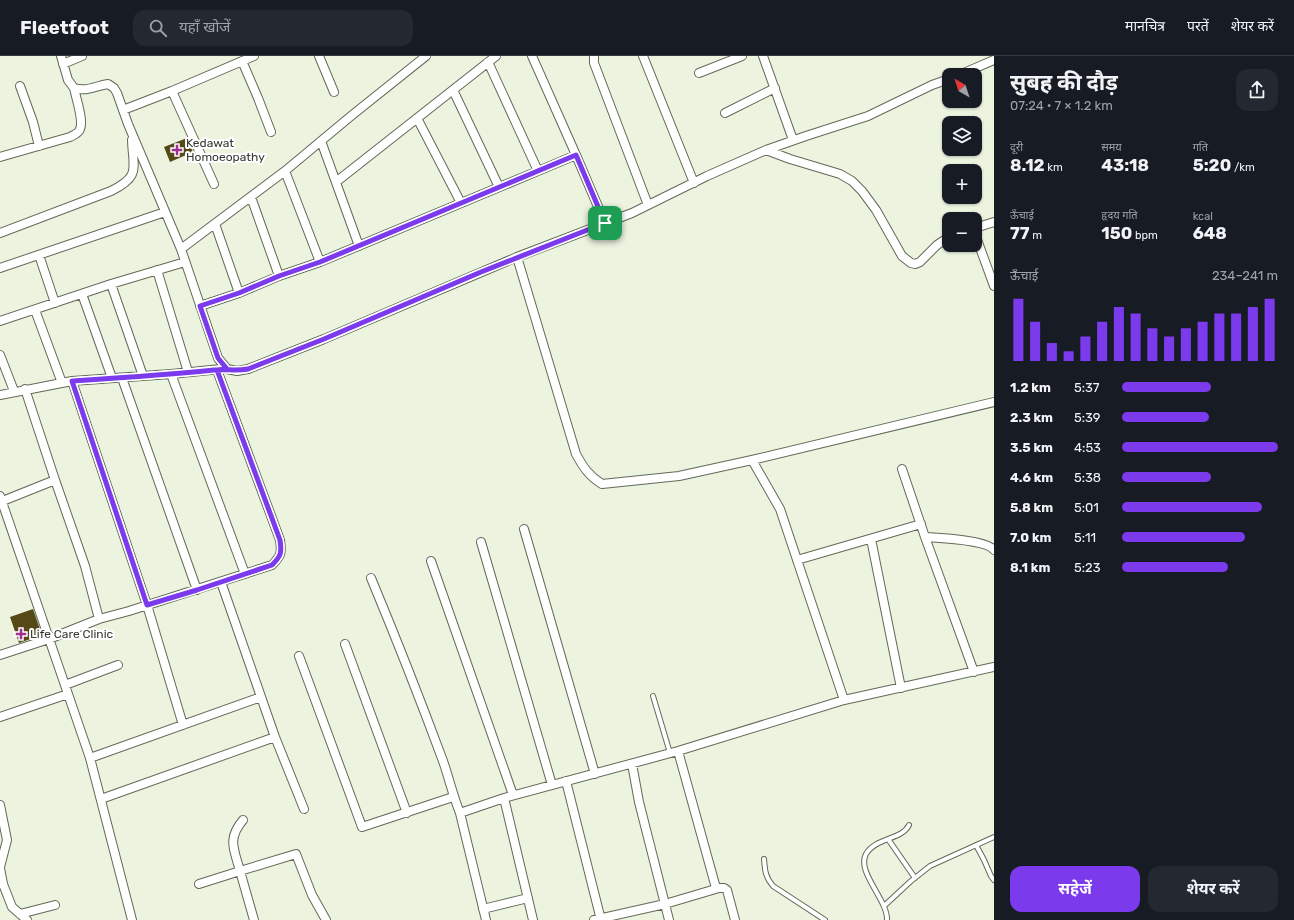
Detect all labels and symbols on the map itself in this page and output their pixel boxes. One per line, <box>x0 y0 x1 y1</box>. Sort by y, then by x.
north arrow <box>942 68 982 108</box>
place label: Kedawat Homoeopathy <box>186 136 265 164</box>
marker: Kedawat Homoeopathy <box>171 144 183 156</box>
pin <box>588 206 622 240</box>
place label: Life Care Clinic <box>30 627 114 641</box>
marker: Life Care Clinic <box>15 628 27 640</box>

